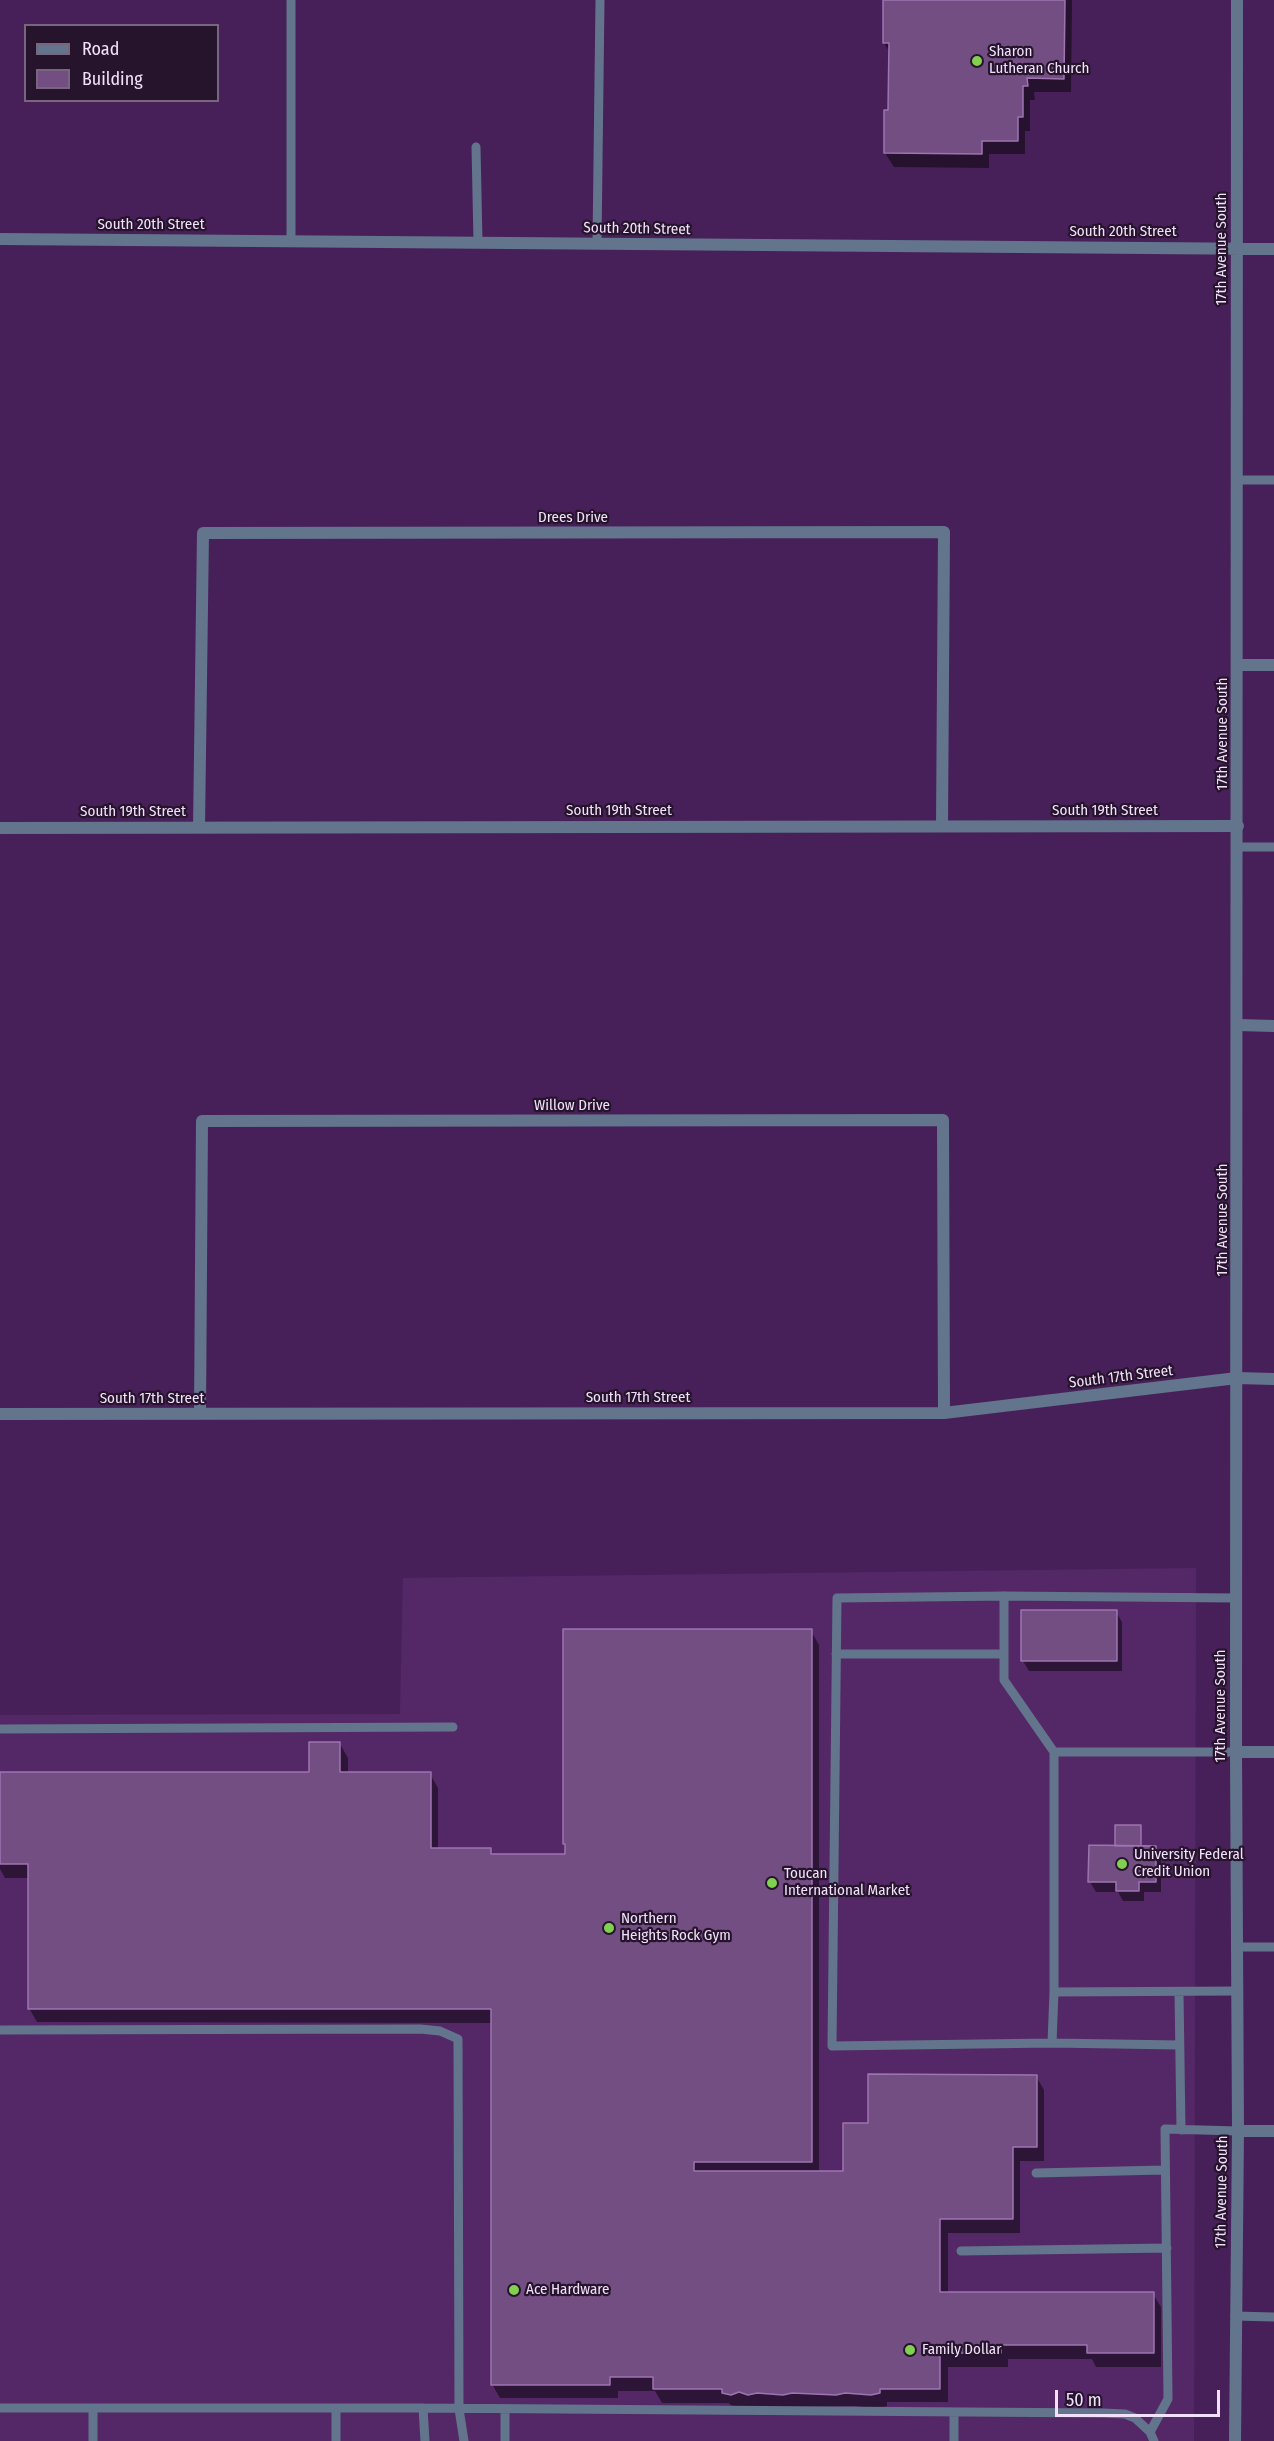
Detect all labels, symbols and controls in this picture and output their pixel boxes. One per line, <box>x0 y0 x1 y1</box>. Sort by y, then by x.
legend <box>24 24 219 102</box>
text: Road <box>82 38 119 60</box>
place label: Sharon Lutheran Church <box>989 43 1089 78</box>
marker: Sharon Lutheran Church <box>970 54 984 68</box>
text: Building <box>82 68 143 90</box>
street label: 17th Avenue South <box>1213 193 1231 305</box>
street label: South 20th Street <box>97 216 205 234</box>
street label: South 20th Street <box>583 219 691 239</box>
street label: South 20th Street <box>1069 223 1177 241</box>
street label: Drees Drive <box>538 509 608 527</box>
street label: 17th Avenue South <box>1214 678 1232 790</box>
street label: South 19th Street <box>566 802 672 820</box>
street label: South 19th Street <box>1052 802 1158 820</box>
street label: South 19th Street <box>80 803 186 821</box>
street label: Willow Drive <box>534 1097 610 1115</box>
street label: 17th Avenue South <box>1214 1164 1232 1276</box>
street label: South 17th Street <box>1068 1362 1174 1392</box>
street label: South 17th Street <box>586 1389 690 1407</box>
street label: South 17th Street <box>100 1390 204 1408</box>
street label: 17th Avenue South <box>1212 1650 1230 1762</box>
place label: University Federal Credit Union <box>1134 1846 1244 1881</box>
marker: University Federal Credit Union <box>1115 1857 1129 1871</box>
place label: Toucan International Market <box>784 1865 910 1900</box>
marker: Toucan International Market <box>765 1876 779 1890</box>
place label: Northern Heights Rock Gym <box>621 1910 731 1945</box>
marker: Northern Heights Rock Gym <box>602 1921 616 1935</box>
street label: 17th Avenue South <box>1212 2135 1232 2249</box>
place label: Ace Hardware <box>526 2281 609 2299</box>
marker: Ace Hardware <box>507 2283 521 2297</box>
place label: Family Dollar <box>922 2341 1001 2359</box>
marker: Family Dollar <box>903 2343 917 2357</box>
scale bar <box>1058 2378 1223 2416</box>
text: 50 m <box>1066 2389 1102 2411</box>

